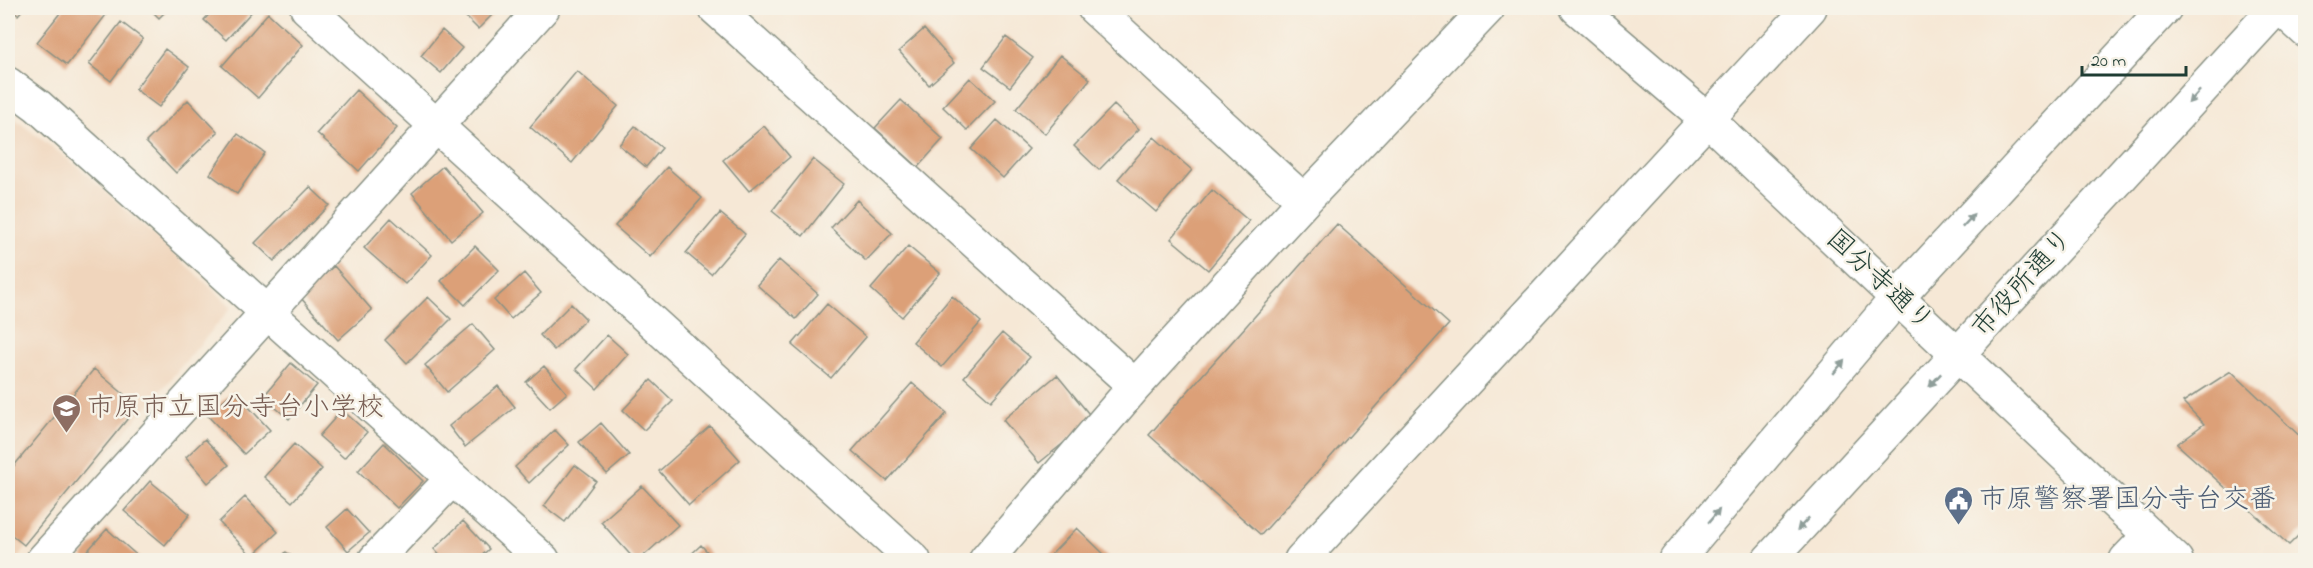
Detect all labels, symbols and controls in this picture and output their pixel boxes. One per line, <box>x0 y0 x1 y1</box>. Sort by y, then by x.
scale bar <box>2082 39 2186 77</box>
text: 20 m <box>2091 49 2126 75</box>
one-way arrow <box>2188 89 2201 104</box>
one-way arrow <box>1961 214 1975 228</box>
street label: 国分寺通り <box>1816 221 1942 341</box>
street label: 市役所通り <box>1963 221 2083 347</box>
one-way arrow <box>1832 360 1845 375</box>
one-way arrow <box>1928 373 1942 387</box>
place label: 市原市立国分寺台小学校 <box>87 389 384 428</box>
school or university icon: 市原市立国分寺台小学校 <box>50 392 82 434</box>
place label: 市原警察署国分寺台交番 <box>1979 481 2276 520</box>
public building icon: 市原警察署国分寺台交番 <box>1942 484 1974 526</box>
one-way arrow <box>1707 508 1720 524</box>
one-way arrow <box>1796 517 1810 531</box>

